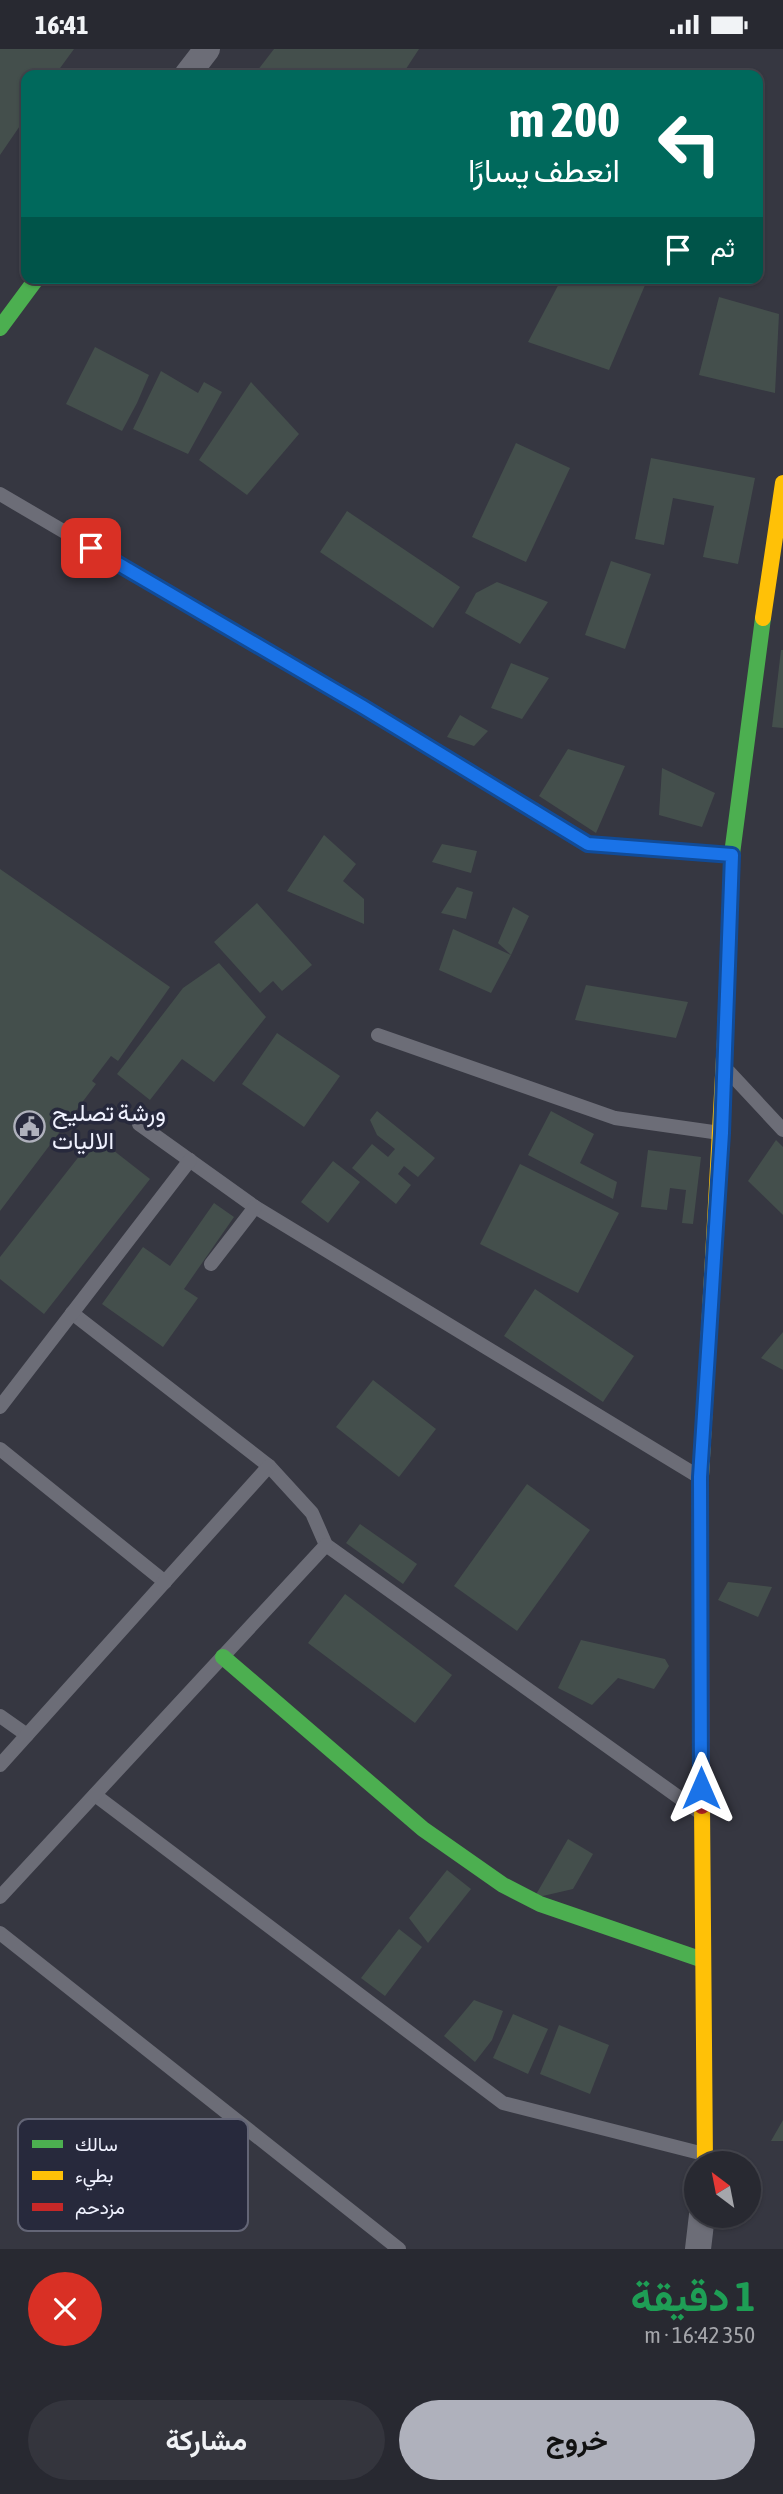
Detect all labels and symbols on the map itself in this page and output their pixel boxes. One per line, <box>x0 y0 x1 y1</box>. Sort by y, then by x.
pin <box>61 518 121 578</box>
place label: ورشة تصليح الاليات <box>52 1099 166 1155</box>
public building icon: ورشة تصليح الاليات <box>12 1109 46 1143</box>
position arrow <box>664 1751 738 1825</box>
legend <box>18 2119 248 2231</box>
text: سالك <box>75 2133 118 2155</box>
north arrow <box>684 2151 761 2228</box>
text: بطيء <box>75 2164 113 2191</box>
text: مزدحم <box>75 2196 125 2220</box>

